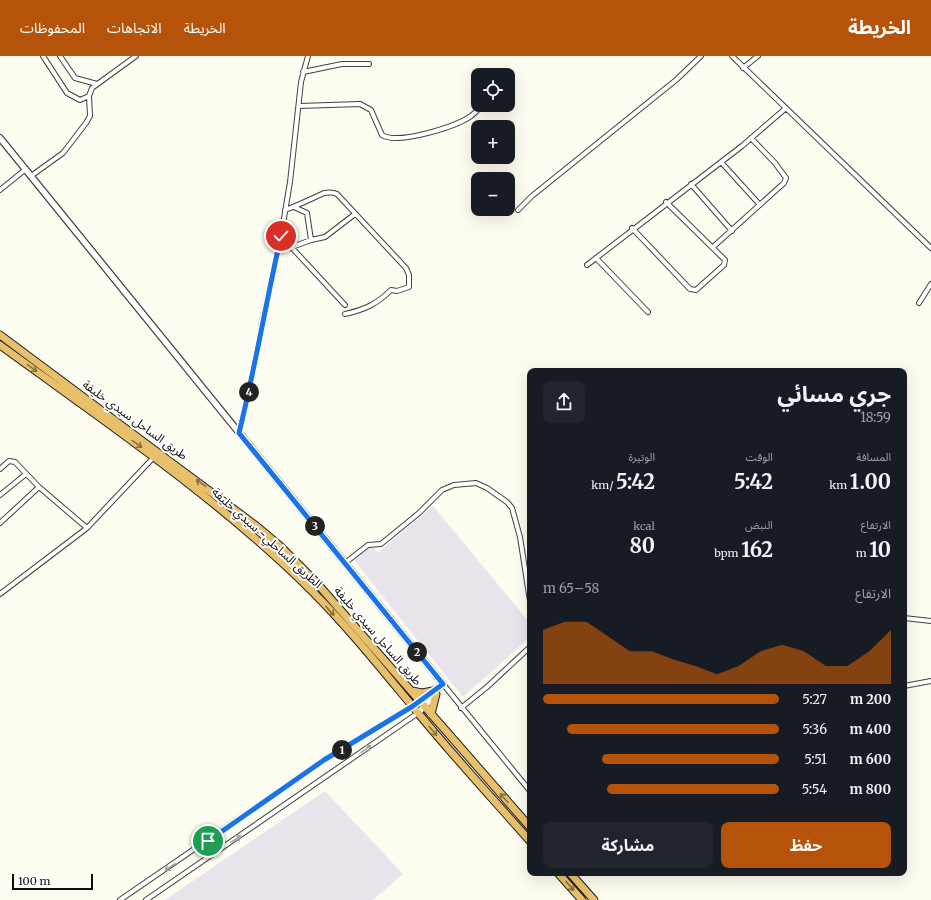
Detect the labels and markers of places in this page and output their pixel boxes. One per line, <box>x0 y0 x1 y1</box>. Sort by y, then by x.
pin <box>264 219 298 253</box>
pin: 4 <box>239 382 259 402</box>
pin: 3 <box>305 516 325 536</box>
pin: 2 <box>407 642 427 662</box>
pin: 1 <box>332 740 352 760</box>
pin <box>191 824 225 858</box>

